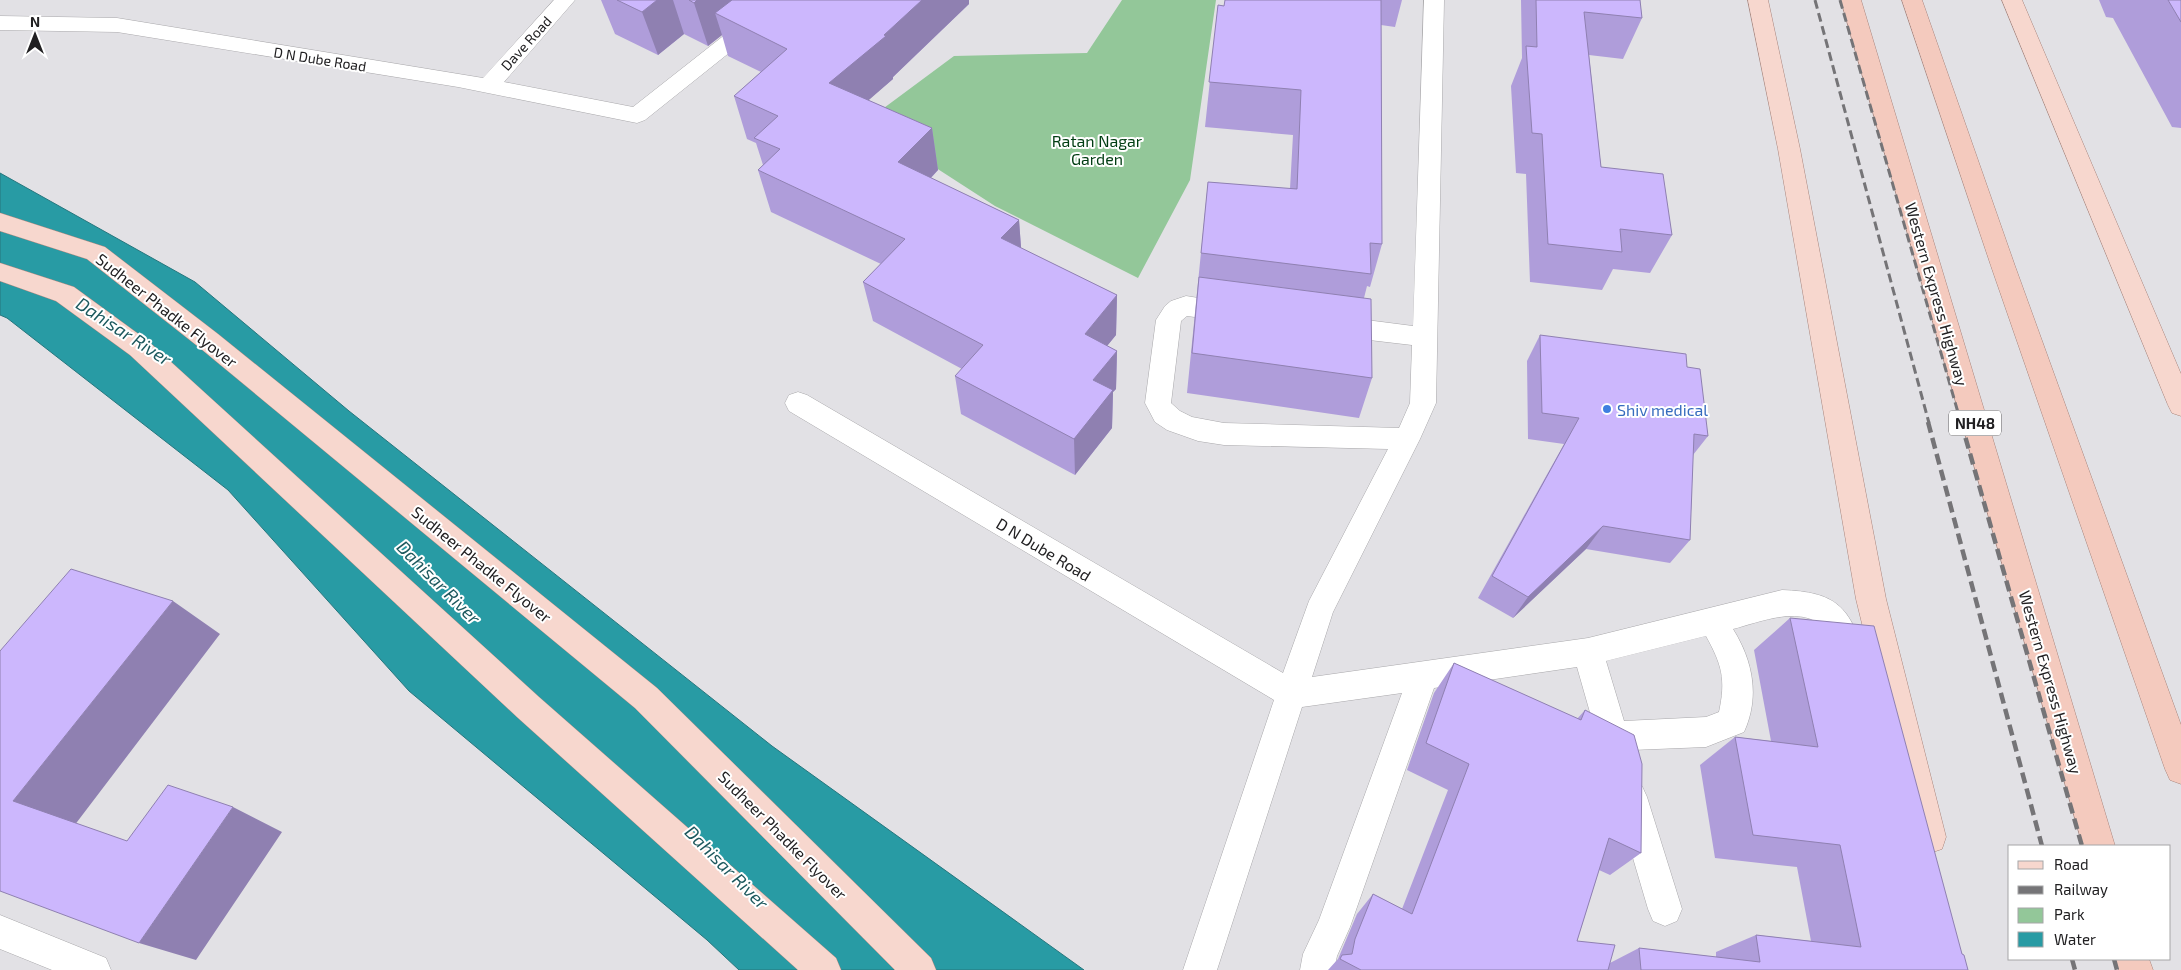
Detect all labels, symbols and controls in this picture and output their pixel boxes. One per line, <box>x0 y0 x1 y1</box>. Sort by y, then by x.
north arrow <box>10 10 60 60</box>
street label: Dave Road <box>497 12 555 74</box>
text: N <box>30 13 40 30</box>
street label: D N Dube Road <box>272 43 368 75</box>
park label: Ratan Nagar Garden <box>1052 131 1143 168</box>
street label: Western Express Highway <box>1902 200 1972 389</box>
street label: Sudheer Phadke Flyover <box>93 249 242 371</box>
water label: Dahisar River <box>72 292 176 370</box>
place label: Shiv medical <box>1617 400 1708 419</box>
marker: Shiv medical <box>1601 403 1613 415</box>
road number: NH48 <box>1949 410 2001 436</box>
street label: Sudheer Phadke Flyover <box>408 502 556 626</box>
street label: D N Dube Road <box>993 513 1095 585</box>
water label: Dahisar River <box>393 536 486 629</box>
street label: Western Express Highway <box>2016 588 2086 777</box>
street label: Sudheer Phadke Flyover <box>715 767 852 904</box>
water label: Dahisar River <box>681 821 774 914</box>
legend <box>2008 845 2171 960</box>
text: Road <box>2054 855 2089 873</box>
text: Railway <box>2054 880 2108 898</box>
text: Park <box>2054 905 2085 923</box>
text: Water <box>2054 930 2096 948</box>

